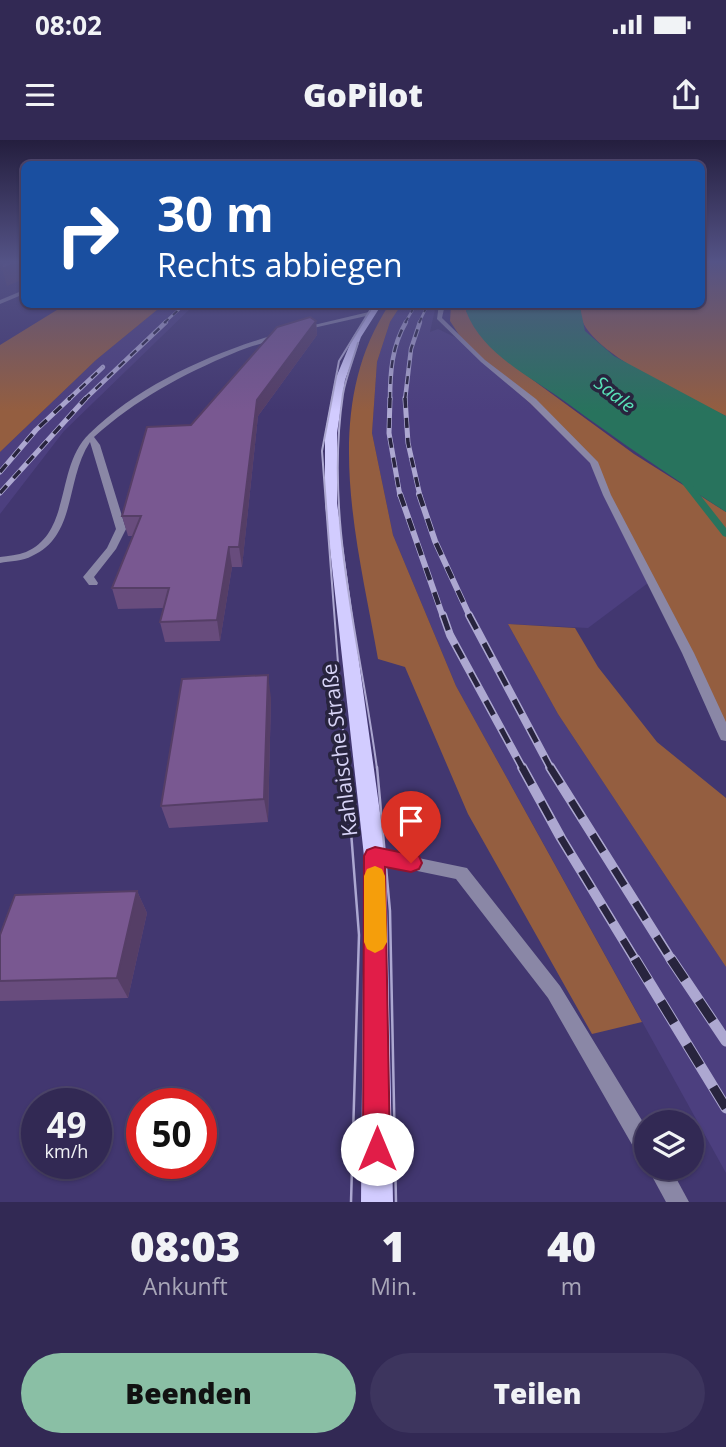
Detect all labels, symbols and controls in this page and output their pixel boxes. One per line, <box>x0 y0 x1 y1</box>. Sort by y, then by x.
text: 08:02 <box>35 7 102 43</box>
text: GoPilot <box>303 73 423 116</box>
icon: menu <box>21 76 59 114</box>
icon: share <box>667 76 705 114</box>
text: 30 m <box>157 180 274 246</box>
icon: right <box>42 189 133 280</box>
text: Rechts abbiegen <box>157 243 403 286</box>
water label: Saale <box>589 370 641 418</box>
street label: Kahlaische Straße <box>315 662 363 838</box>
pin <box>381 791 441 863</box>
icon: arrive <box>392 802 430 840</box>
speed limit sign: 50 <box>126 1088 217 1179</box>
text: 49 <box>46 1101 87 1148</box>
map controls <box>634 1110 704 1180</box>
button: layers <box>634 1110 704 1180</box>
position arrow <box>340 1112 414 1186</box>
text: km/h <box>45 1139 88 1163</box>
text: 08:03 <box>130 1217 240 1274</box>
text: 1 <box>381 1217 406 1274</box>
text: 40 <box>547 1217 596 1274</box>
text: Ankunft <box>143 1270 228 1302</box>
text: Min. <box>370 1270 417 1302</box>
text: m <box>561 1270 582 1302</box>
button: Beenden <box>21 1353 356 1433</box>
button: Teilen <box>370 1353 705 1433</box>

